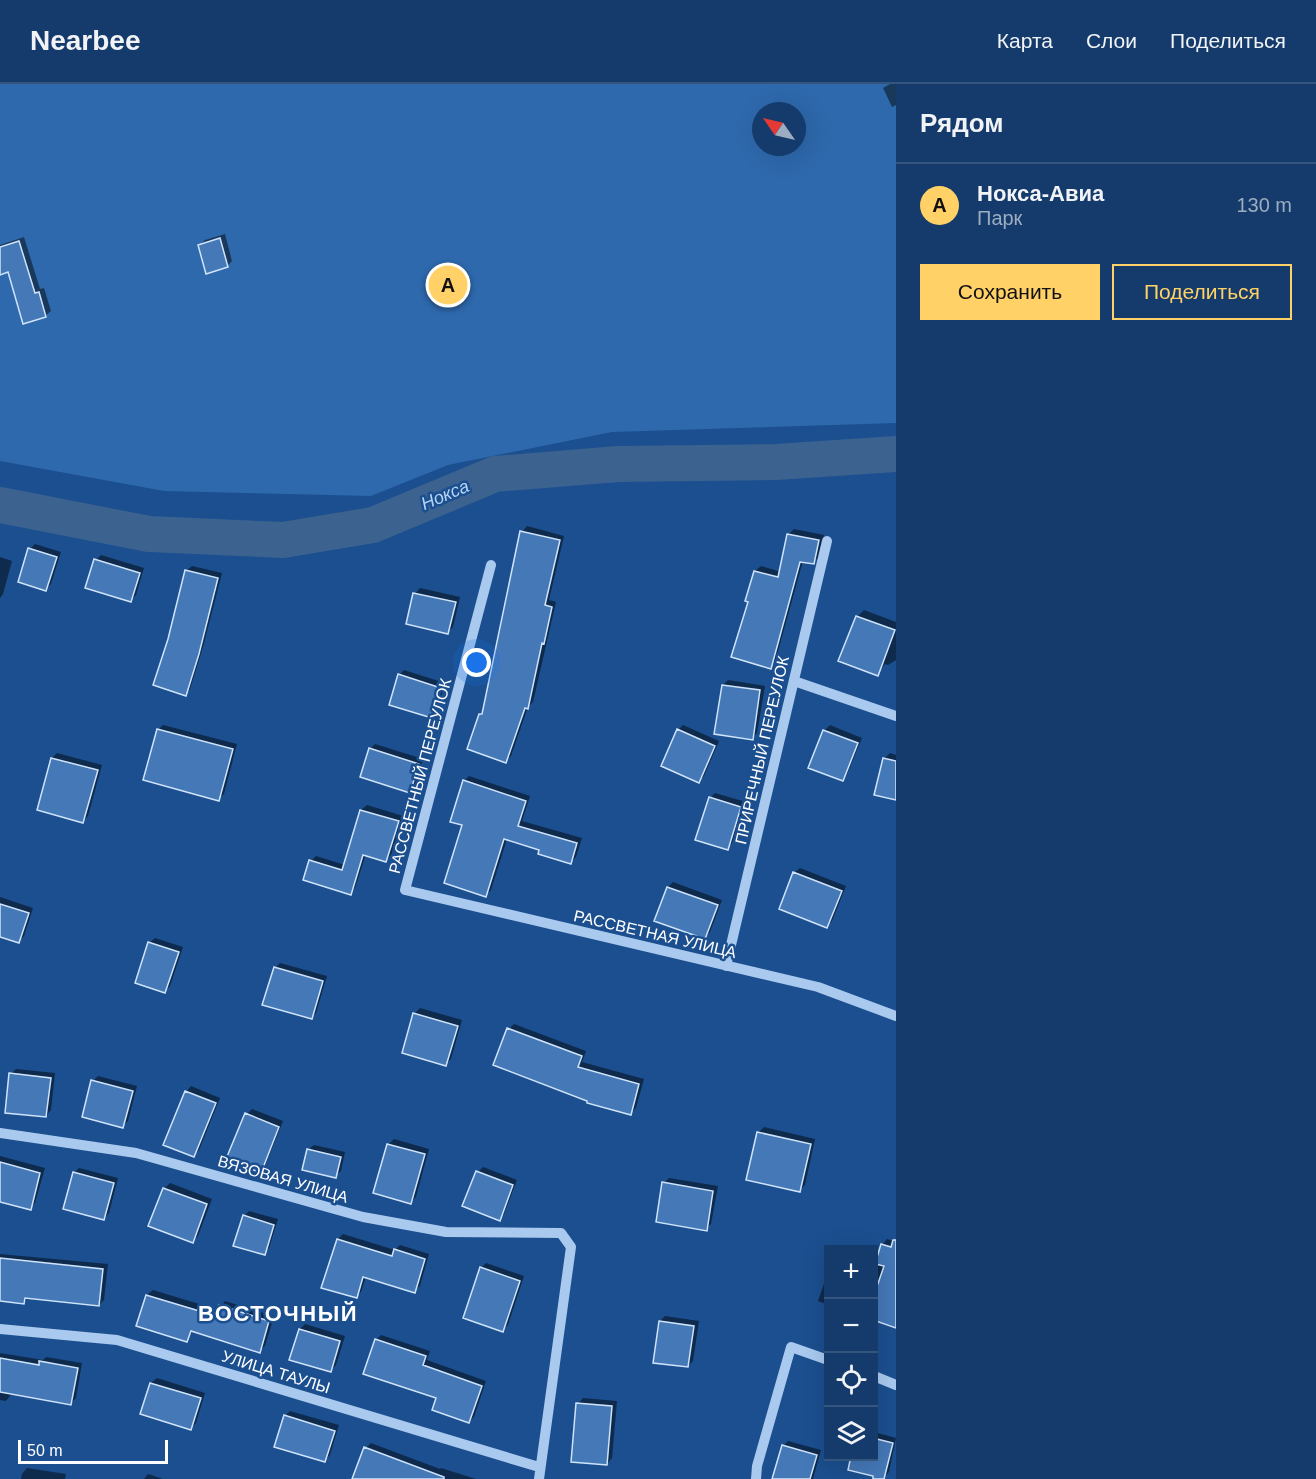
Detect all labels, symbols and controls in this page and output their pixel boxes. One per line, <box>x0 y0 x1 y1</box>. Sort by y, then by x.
text: Nearbee <box>30 25 141 56</box>
text: Карта <box>997 29 1053 52</box>
text: Слои <box>1086 29 1137 52</box>
text: Поделиться <box>1170 29 1286 52</box>
north arrow <box>752 102 806 156</box>
text: Рядом <box>920 108 1003 138</box>
text: Нокса-Авиа <box>977 181 1104 206</box>
text: A <box>932 194 947 216</box>
text: 130 m <box>1236 194 1292 216</box>
text: Парк <box>977 207 1022 229</box>
pin: A <box>428 262 468 308</box>
button: Сохранить <box>920 264 1100 320</box>
button: Поделиться <box>1112 264 1292 320</box>
water label: Нокса <box>418 476 472 514</box>
your location <box>462 648 491 677</box>
street label: ПРИРЕЧНЫЙ ПЕРЕУЛОК <box>731 653 792 846</box>
street label: РАССВЕТНЫЙ ПЕРЕУЛОК <box>385 676 454 875</box>
street label: РАССВЕТНАЯ УЛИЦА <box>572 907 738 961</box>
street label: ВЯЗОВАЯ УЛИЦА <box>216 1152 350 1206</box>
map controls <box>824 1245 878 1461</box>
button: + <box>824 1245 878 1299</box>
button: − <box>824 1299 878 1353</box>
district label: ВОСТОЧНЫЙ <box>198 1301 358 1326</box>
street label: УЛИЦА ТАУЛЫ <box>220 1347 332 1397</box>
button: locate <box>824 1353 878 1407</box>
button: layers <box>824 1407 878 1461</box>
scale bar <box>18 1437 168 1464</box>
text: 50 m <box>27 1442 63 1459</box>

